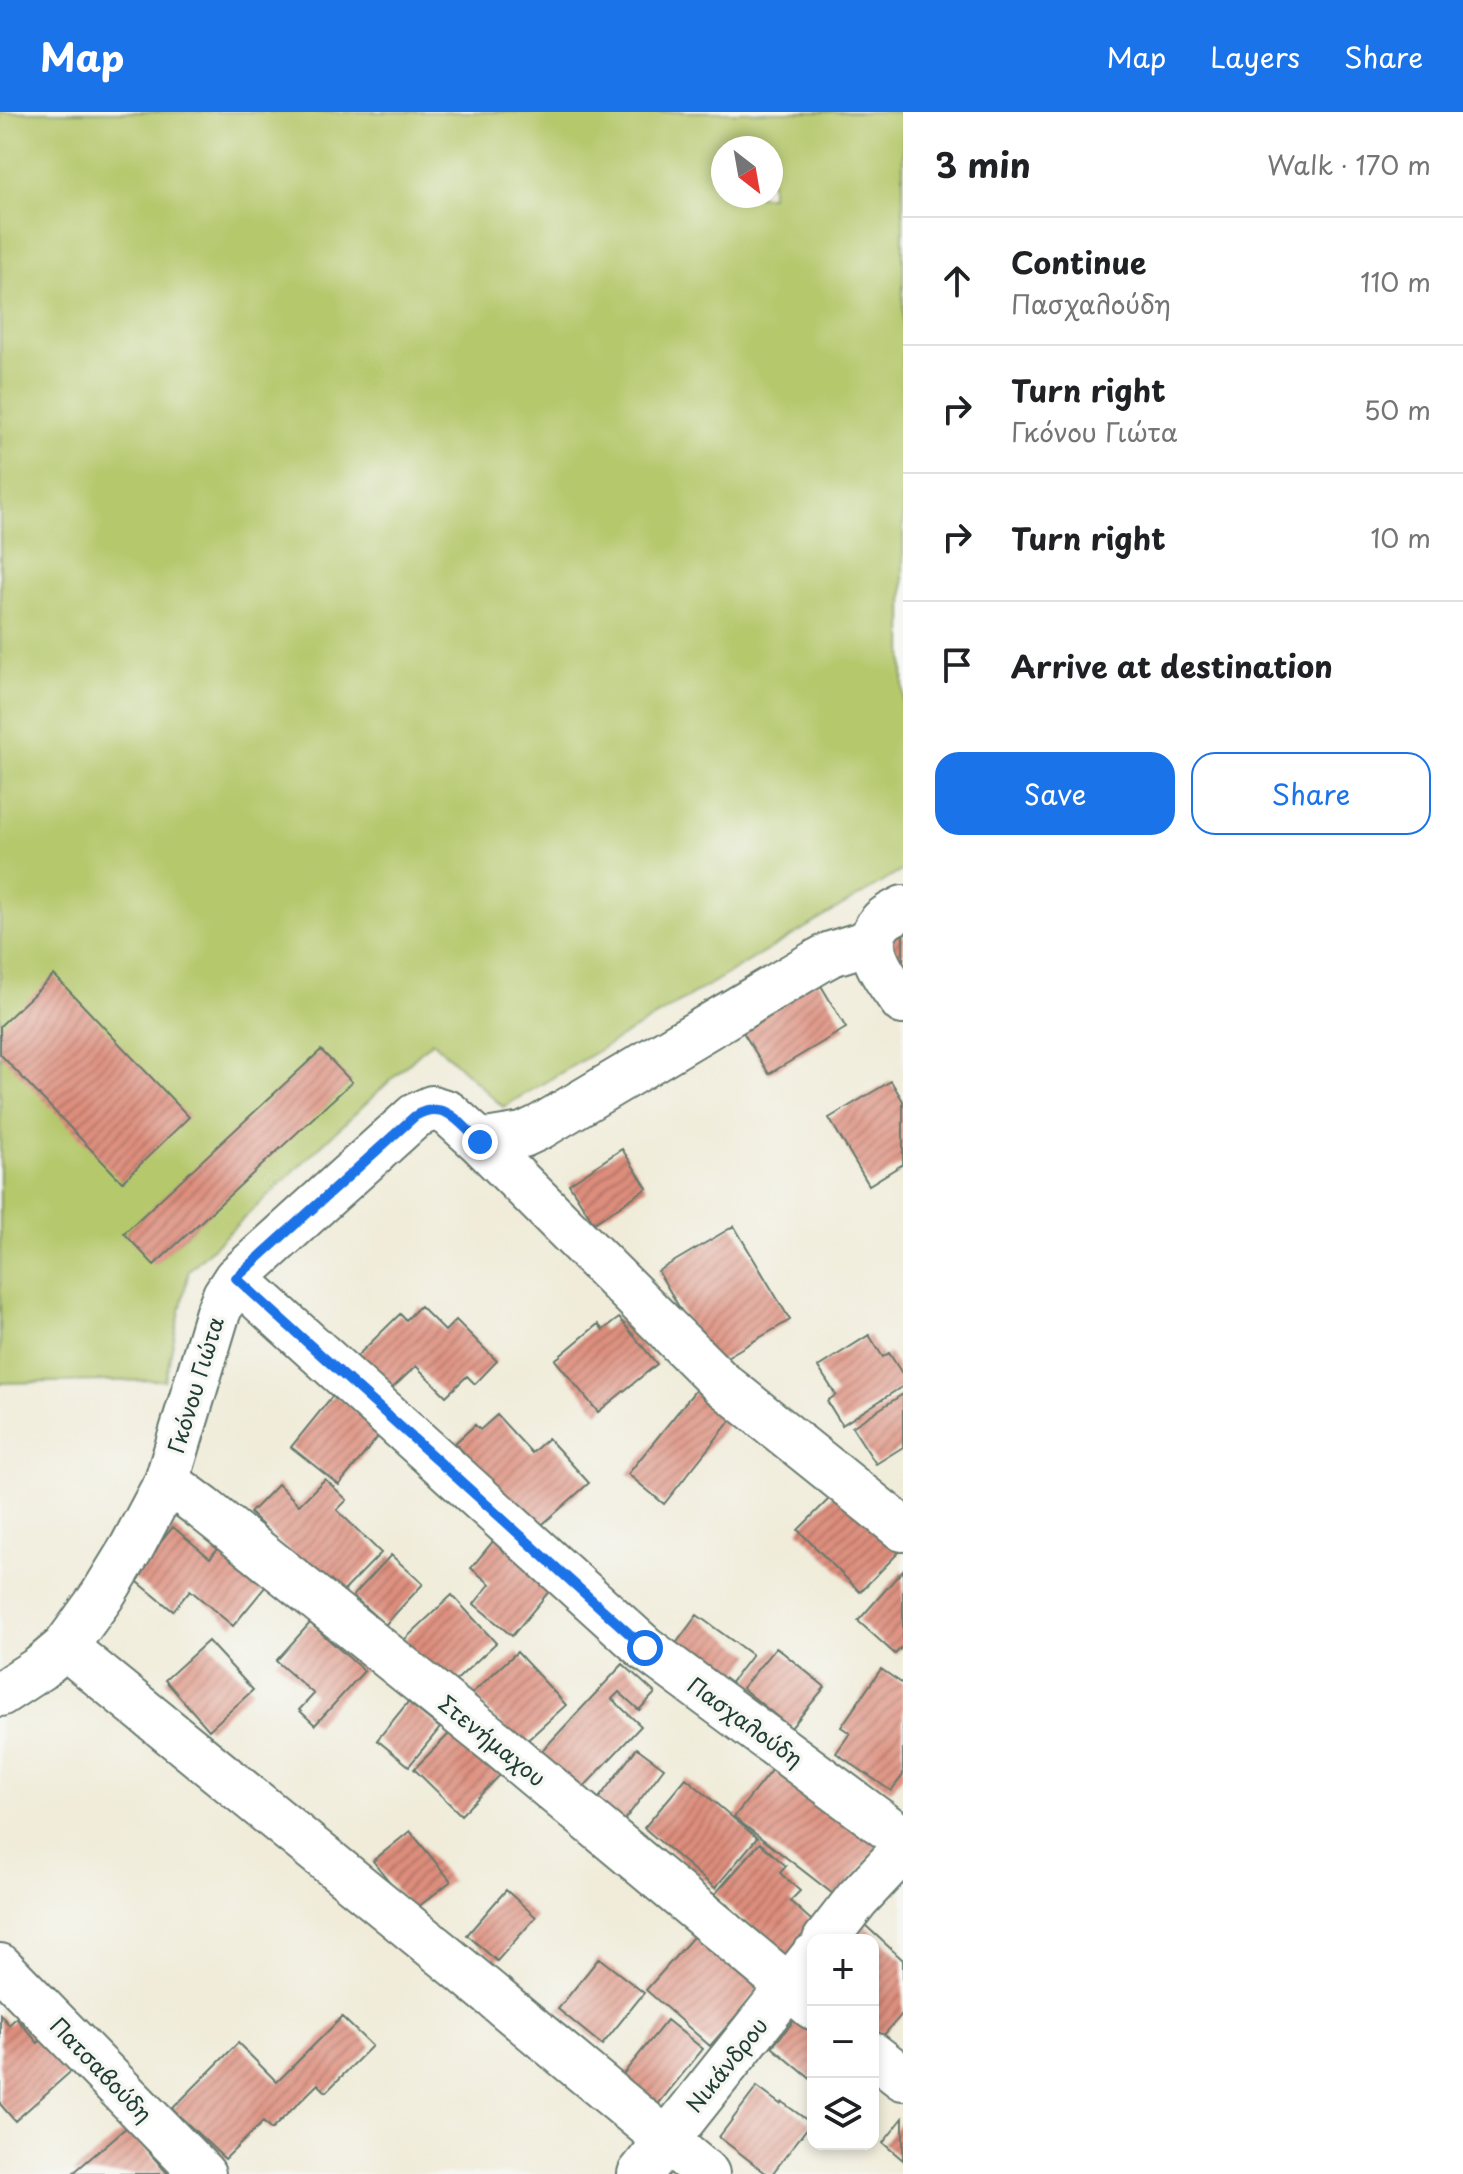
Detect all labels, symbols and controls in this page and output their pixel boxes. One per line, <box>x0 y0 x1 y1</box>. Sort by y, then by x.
text: Map <box>40 28 124 85</box>
text: Map <box>1106 35 1166 78</box>
text: Layers <box>1210 35 1300 78</box>
text: Share <box>1344 35 1423 78</box>
north arrow <box>711 136 783 208</box>
text: 3 min <box>935 138 1031 190</box>
text: Walk · 170 m <box>1267 145 1431 184</box>
text: Continue <box>1011 239 1146 284</box>
icon: ahead <box>935 259 979 303</box>
text: 110 m <box>1360 262 1431 301</box>
text: Πασχαλούδη <box>1011 284 1171 323</box>
text: Turn right <box>1011 367 1166 412</box>
icon: right <box>935 387 979 431</box>
text: 50 m <box>1364 390 1431 429</box>
text: Γκόνου Γιώτα <box>1011 412 1178 451</box>
icon: right <box>935 515 979 559</box>
text: Turn right <box>1011 515 1166 560</box>
text: 10 m <box>1370 518 1431 557</box>
icon: arrive <box>935 643 979 687</box>
text: Arrive at destination <box>1011 643 1333 688</box>
button: Save <box>935 752 1175 835</box>
button: Share <box>1191 752 1431 835</box>
route end <box>462 1124 498 1160</box>
street label: Γκόνου Γιώτα <box>158 1312 231 1457</box>
route start <box>627 1630 663 1666</box>
street label: Πασχαλούδη <box>681 1668 810 1774</box>
street label: Στενήμαχου <box>432 1686 554 1793</box>
map controls <box>807 1934 879 2150</box>
button: + <box>807 1934 879 2006</box>
button: − <box>807 2006 879 2078</box>
street label: Πατσαβούδη <box>43 2009 161 2129</box>
street label: Νικάνδρου <box>677 2009 775 2119</box>
button: layers <box>807 2078 879 2150</box>

